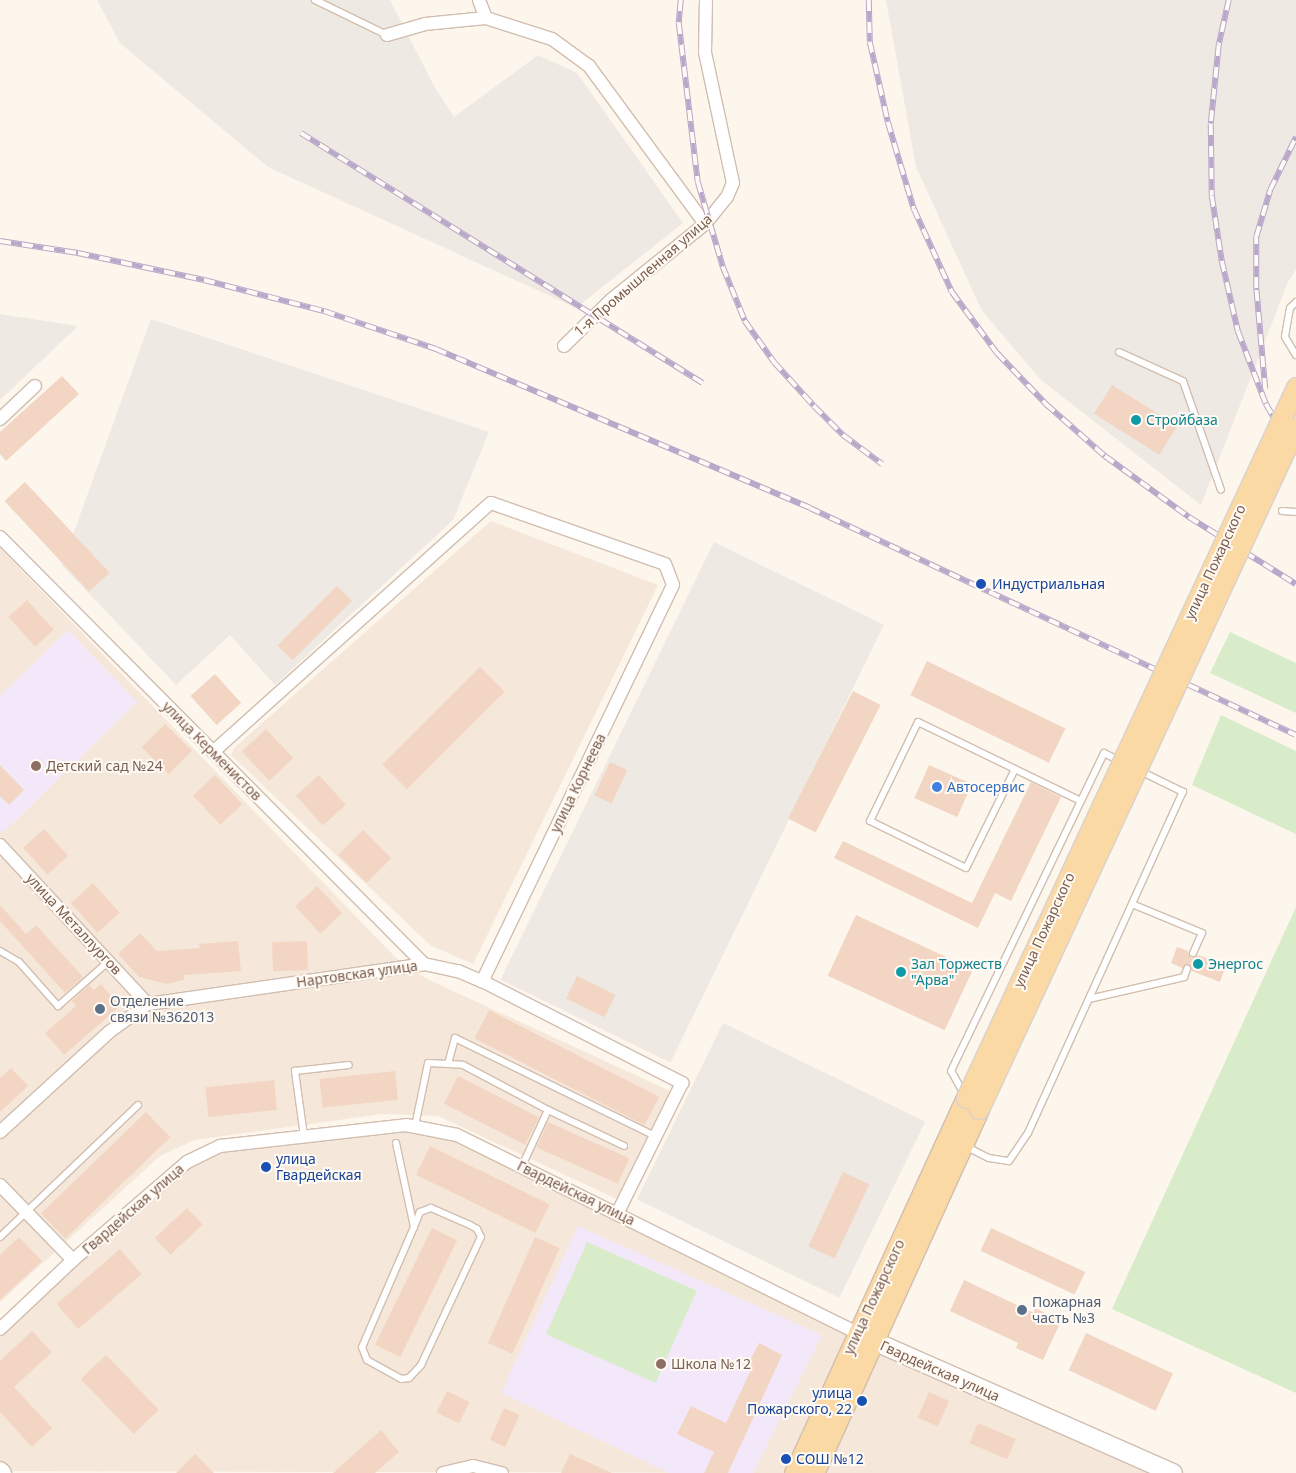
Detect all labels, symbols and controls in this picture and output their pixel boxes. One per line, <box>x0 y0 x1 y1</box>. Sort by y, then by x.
street label: 1-я Промышленная улица <box>570 210 716 340</box>
place label: Стройбаза <box>1146 412 1218 428</box>
marker: Стройбаза <box>1130 414 1142 426</box>
street label: улица Пожарского <box>1181 502 1249 622</box>
place label: Индустриальная <box>992 576 1105 592</box>
marker: Индустриальная <box>974 577 988 591</box>
street label: улица Керменистов <box>159 698 265 804</box>
street label: улица Корнеева <box>547 731 609 835</box>
place label: Детский сад №24 <box>46 758 163 774</box>
marker: Детский сад №24 <box>30 760 42 772</box>
place label: Автосервис <box>947 779 1025 795</box>
marker: Автосервис <box>931 781 943 793</box>
street label: улица Металлургов <box>23 870 125 978</box>
street label: улица Пожарского <box>1010 870 1078 990</box>
place label: Зал Торжеств "Арва" <box>911 956 1002 989</box>
place label: Энергос <box>1208 956 1263 972</box>
street label: Нартовская улица <box>295 957 419 991</box>
marker: Энергос <box>1192 958 1204 970</box>
marker: Зал Торжеств "Арва" <box>895 966 907 978</box>
place label: Отделение связи №362013 <box>110 993 214 1026</box>
marker: Отделение связи №362013 <box>94 1003 106 1015</box>
place label: улица Гвардейская <box>276 1151 362 1184</box>
street label: Гвардейская улица <box>514 1157 638 1229</box>
street label: Гвардейская улица <box>79 1160 187 1258</box>
marker: улица Гвардейская <box>260 1161 272 1173</box>
street label: улица Пожарского <box>840 1237 908 1357</box>
place label: Пожарная часть №3 <box>1032 1294 1101 1326</box>
marker: Пожарная часть №3 <box>1016 1304 1028 1316</box>
street label: Гвардейская улица <box>878 1337 1002 1405</box>
place label: Школа №12 <box>671 1356 751 1372</box>
marker: Школа №12 <box>655 1358 667 1370</box>
place label: улица Пожарского, 22 <box>747 1385 852 1418</box>
marker: улица Пожарского, 22 <box>856 1395 868 1407</box>
place label: СОШ №12 <box>796 1451 864 1467</box>
marker: СОШ №12 <box>780 1453 792 1465</box>

